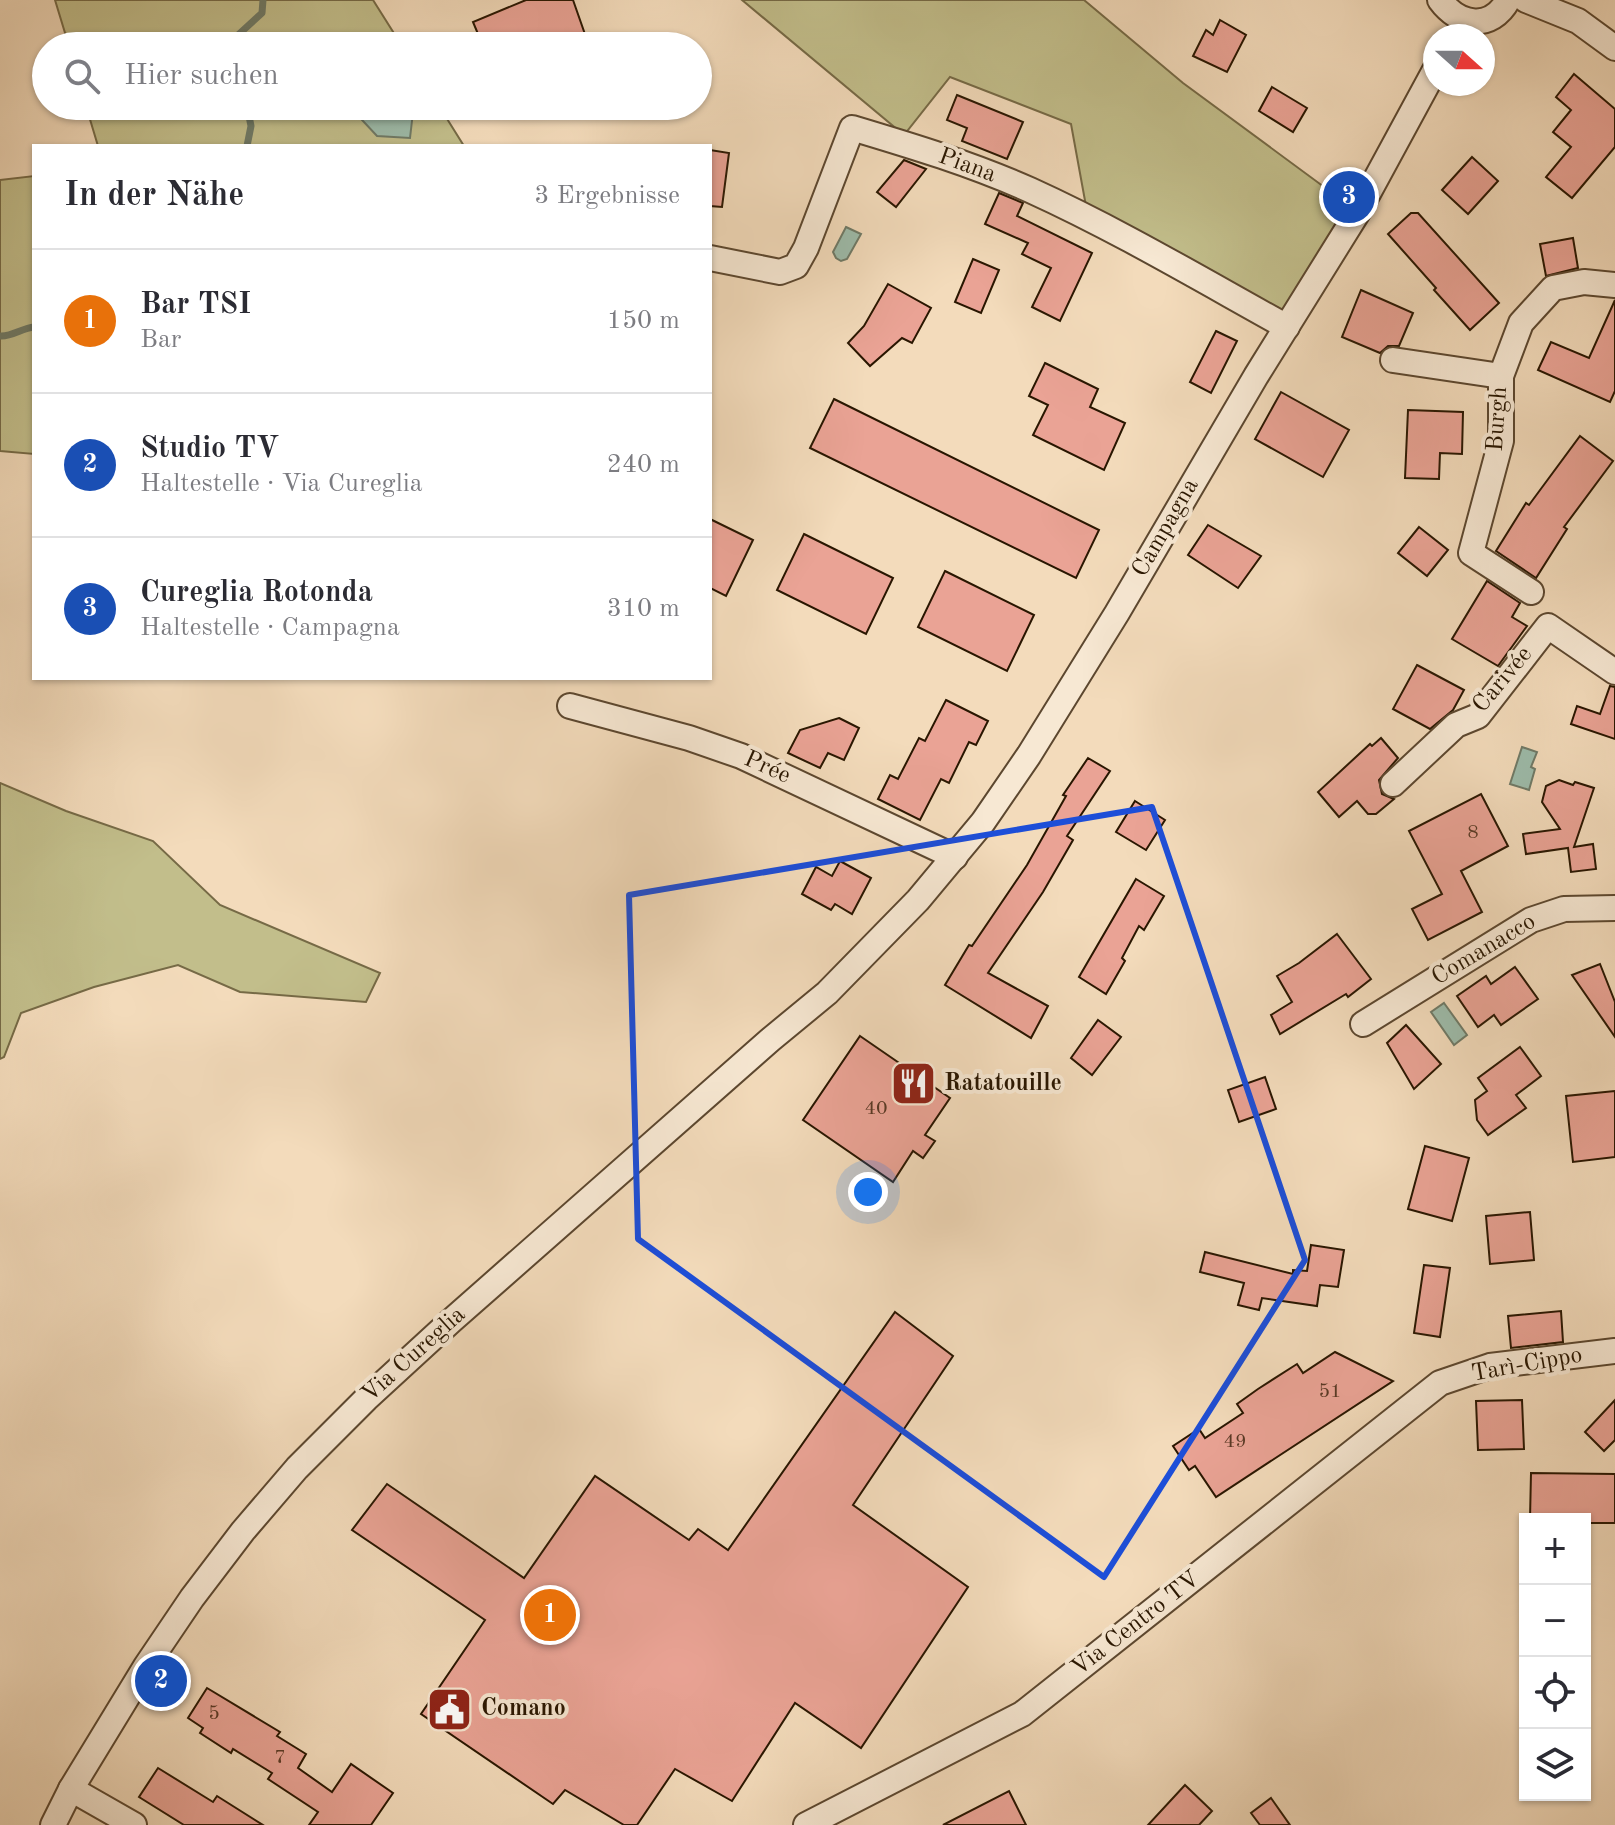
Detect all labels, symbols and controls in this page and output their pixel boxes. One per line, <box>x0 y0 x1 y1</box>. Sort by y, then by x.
north arrow <box>1423 24 1495 96</box>
search box <box>32 32 712 120</box>
icon: search <box>60 54 104 98</box>
text: Hier suchen <box>124 61 279 91</box>
street label: Piana <box>935 145 999 187</box>
pin: 3 <box>1323 167 1375 227</box>
text: In der Nähe <box>64 179 244 213</box>
text: 3 Ergebnisse <box>534 183 680 209</box>
text: Bar TSI <box>140 290 251 320</box>
text: 1 <box>82 308 98 334</box>
text: 150 m <box>607 308 680 334</box>
text: Bar <box>140 327 181 353</box>
street label: Burgh <box>1484 386 1512 452</box>
text: Studio TV <box>140 434 279 464</box>
text: 2 <box>82 452 98 478</box>
text: 240 m <box>607 452 680 478</box>
text: Haltestelle · Via Cureglia <box>140 471 423 497</box>
street label: Campagna <box>1128 475 1204 581</box>
text: Cureglia Rotonda <box>140 578 373 608</box>
text: 3 <box>82 596 98 622</box>
text: 310 m <box>607 596 680 622</box>
text: Haltestelle · Campagna <box>140 615 400 641</box>
street label: Carivée <box>1469 642 1537 718</box>
street label: Prée <box>740 747 794 789</box>
house number: 8 <box>1467 823 1479 843</box>
street label: Comanacco <box>1428 910 1540 990</box>
restaurant icon: Ratatouille <box>889 1060 937 1108</box>
place label: Ratatouille <box>944 1072 1062 1096</box>
house number: 40 <box>864 1099 888 1119</box>
your location <box>848 1172 888 1212</box>
street label: Via Cureglia <box>358 1302 470 1407</box>
street label: Tarì-Cippo <box>1470 1343 1584 1387</box>
house number: 51 <box>1318 1382 1342 1402</box>
house number: 49 <box>1223 1432 1247 1452</box>
map controls <box>1519 1513 1591 1801</box>
button: + <box>1519 1513 1591 1585</box>
street label: Via Centro TV <box>1067 1567 1205 1681</box>
pin: 1 <box>524 1585 576 1645</box>
button: − <box>1519 1585 1591 1657</box>
pin: 2 <box>135 1651 187 1711</box>
button: locate <box>1519 1657 1591 1729</box>
public building icon: Comano <box>426 1685 474 1733</box>
place label: Comano <box>481 1697 566 1721</box>
house number: 5 <box>208 1704 220 1724</box>
button: layers <box>1519 1729 1591 1801</box>
house number: 7 <box>274 1748 286 1768</box>

